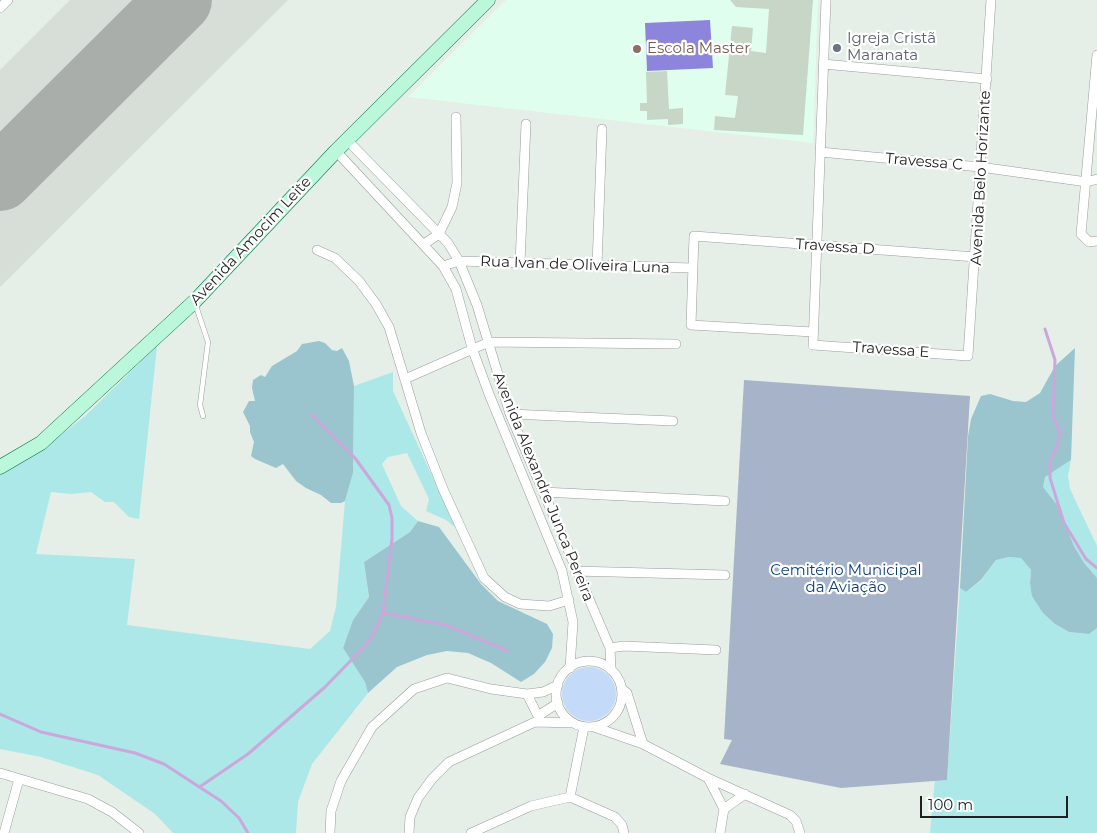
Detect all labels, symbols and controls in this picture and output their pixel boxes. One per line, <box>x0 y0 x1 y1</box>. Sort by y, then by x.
place label: Igreja Cristã Maranata <box>847 30 936 65</box>
place label: Escola Master <box>647 40 750 58</box>
marker: Igreja Cristã Maranata <box>831 42 843 54</box>
marker: Escola Master <box>631 43 643 55</box>
street label: Avenida Belo Horizante <box>967 90 995 266</box>
street label: Travessa C <box>885 150 963 174</box>
street label: Avenida Amocim Leite <box>187 173 315 309</box>
street label: Travessa D <box>795 235 875 259</box>
street label: Rua Ivan de Oliveira Luna <box>480 253 670 277</box>
street label: Travessa E <box>852 338 930 362</box>
street label: Avenida Alexandre Junca Pereira <box>489 370 597 604</box>
park label: Cemitério Municipal da Aviação <box>770 562 922 597</box>
scale bar <box>922 786 1070 818</box>
text: 100 m <box>928 795 973 814</box>

